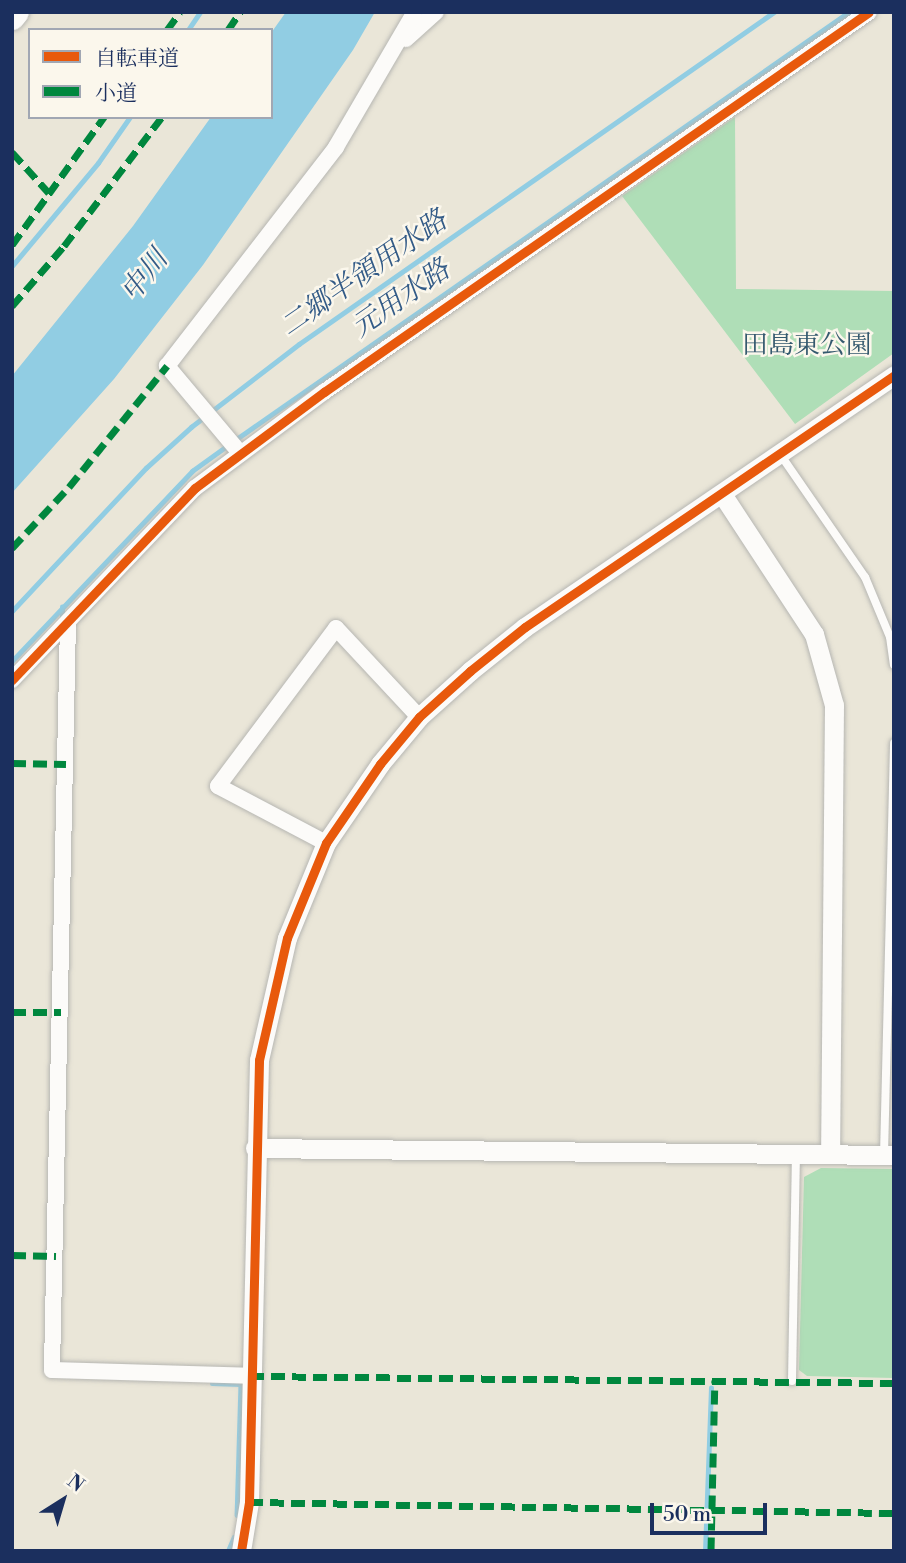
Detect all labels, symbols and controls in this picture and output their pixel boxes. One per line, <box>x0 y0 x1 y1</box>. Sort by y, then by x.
legend <box>28 28 273 119</box>
text: 自転車道 <box>95 46 179 72</box>
text: 小道 <box>95 81 137 107</box>
water label: 二郷半領用水路 <box>274 204 454 344</box>
water label: 中川 <box>115 244 175 308</box>
water label: 元用水路 <box>345 253 457 345</box>
park label: 田島東公園 <box>742 330 872 362</box>
north arrow <box>28 1465 98 1535</box>
text: N <box>62 1469 89 1497</box>
scale bar <box>654 1490 771 1534</box>
text: 50 m <box>663 1502 711 1528</box>

